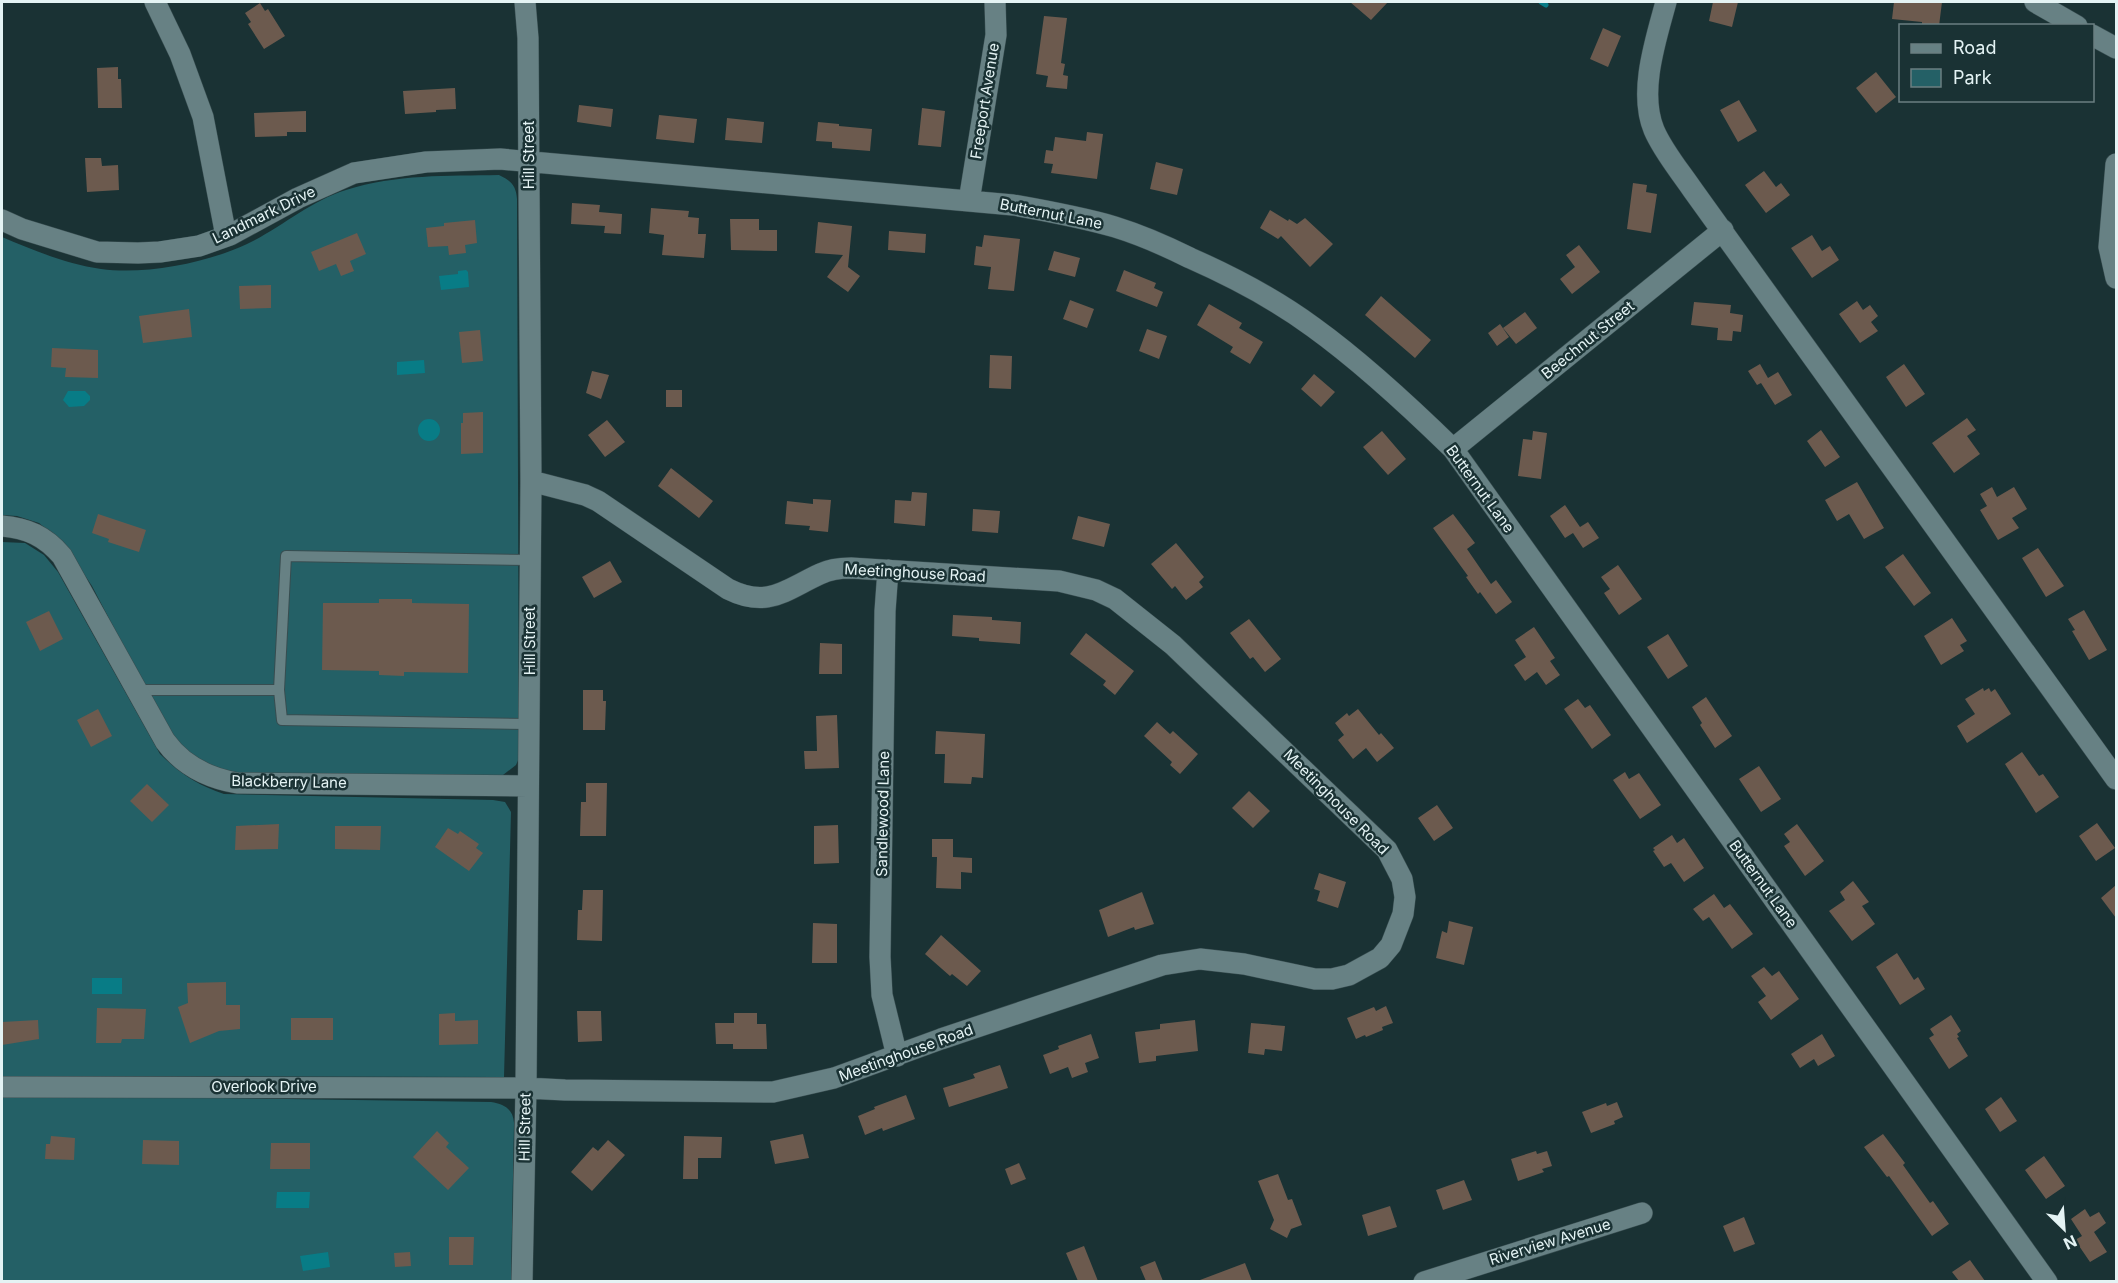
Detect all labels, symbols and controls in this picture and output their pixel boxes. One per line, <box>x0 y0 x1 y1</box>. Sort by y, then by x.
legend <box>1899 24 2094 102</box>
text: Road <box>1953 37 1996 58</box>
street label: Freeport Avenue <box>966 42 1003 160</box>
text: Park <box>1953 67 1992 88</box>
street label: Hill Street <box>519 121 538 189</box>
street label: Landmark Drive <box>209 181 318 248</box>
street label: Butternut Lane <box>998 194 1104 233</box>
street label: Beechnut Street <box>1537 296 1638 383</box>
street label: Butternut Lane <box>1442 441 1519 536</box>
street label: Meetinghouse Road <box>844 559 986 586</box>
street label: Hill Street <box>520 607 539 675</box>
street label: Meetinghouse Road <box>1280 745 1393 858</box>
street label: Sandlewood Lane <box>872 751 893 877</box>
street label: Blackberry Lane <box>231 771 347 792</box>
street label: Butternut Lane <box>1725 836 1802 931</box>
street label: Meetinghouse Road <box>836 1019 976 1086</box>
street label: Overlook Drive <box>211 1077 317 1096</box>
street label: Hill Street <box>514 1092 535 1161</box>
north arrow <box>2034 1199 2094 1259</box>
street label: Riverview Avenue <box>1487 1214 1613 1269</box>
text: N <box>2061 1231 2080 1254</box>

